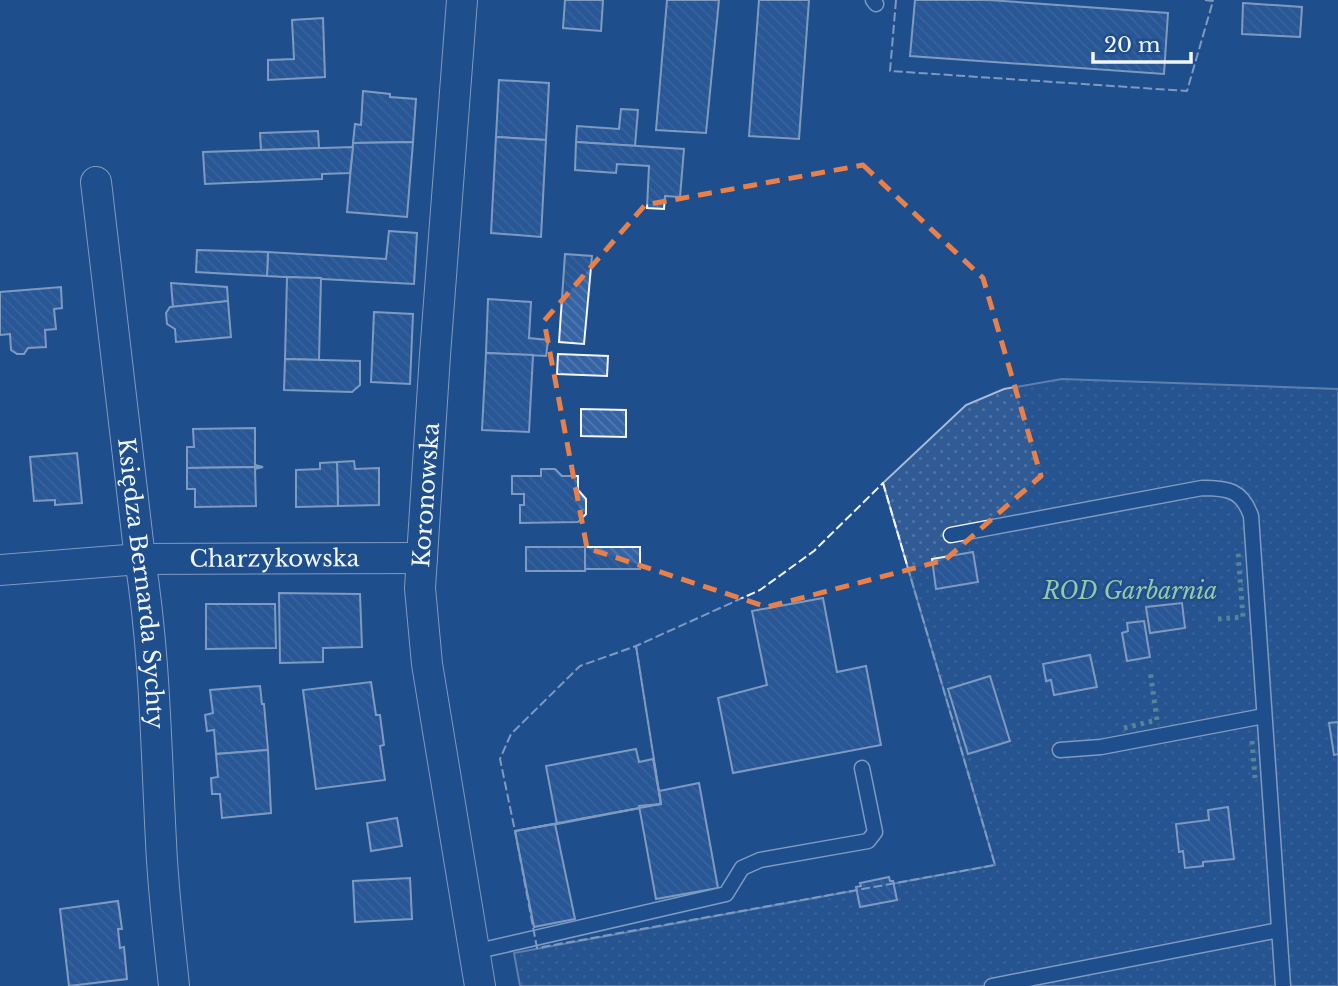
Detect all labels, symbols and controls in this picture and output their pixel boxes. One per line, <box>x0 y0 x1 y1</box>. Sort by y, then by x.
scale bar <box>1093 21 1191 65</box>
text: 20 m <box>1104 32 1161 58</box>
street label: Koronowska <box>407 421 445 568</box>
street label: Księdza Bernarda Sychty <box>112 436 170 730</box>
street label: Charzykowska <box>189 544 360 573</box>
park label: ROD Garbarnia <box>1042 577 1217 605</box>

